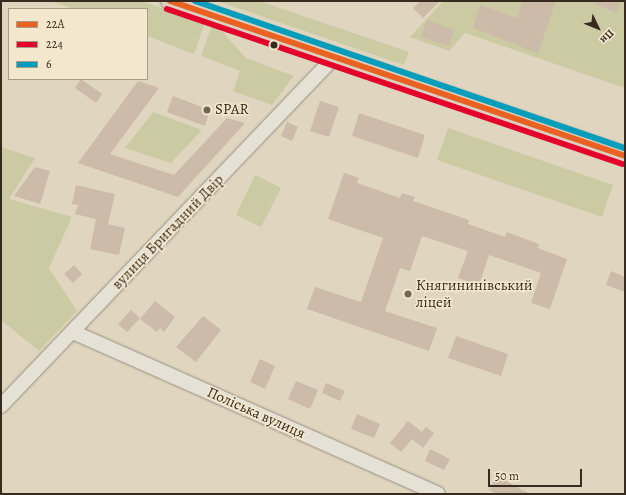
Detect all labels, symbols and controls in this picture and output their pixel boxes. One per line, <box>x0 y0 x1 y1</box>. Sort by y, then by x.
legend <box>8 8 148 80</box>
north arrow <box>578 8 618 48</box>
text: 22А <box>46 16 64 32</box>
text: Пн <box>597 26 618 47</box>
text: 224 <box>46 36 63 52</box>
unlabelled marker <box>269 40 279 50</box>
text: 6 <box>46 56 52 72</box>
place label: SPAR <box>215 101 249 119</box>
marker: SPAR <box>202 105 212 115</box>
street label: вулиця Бригадний Двір <box>108 171 228 293</box>
place label: Княгининівський ліцей <box>416 276 533 311</box>
marker: Княгининівський ліцей <box>403 289 413 299</box>
street label: Поліська вулиця <box>204 383 308 443</box>
scale bar <box>490 461 584 487</box>
text: 50 m <box>495 468 519 484</box>

